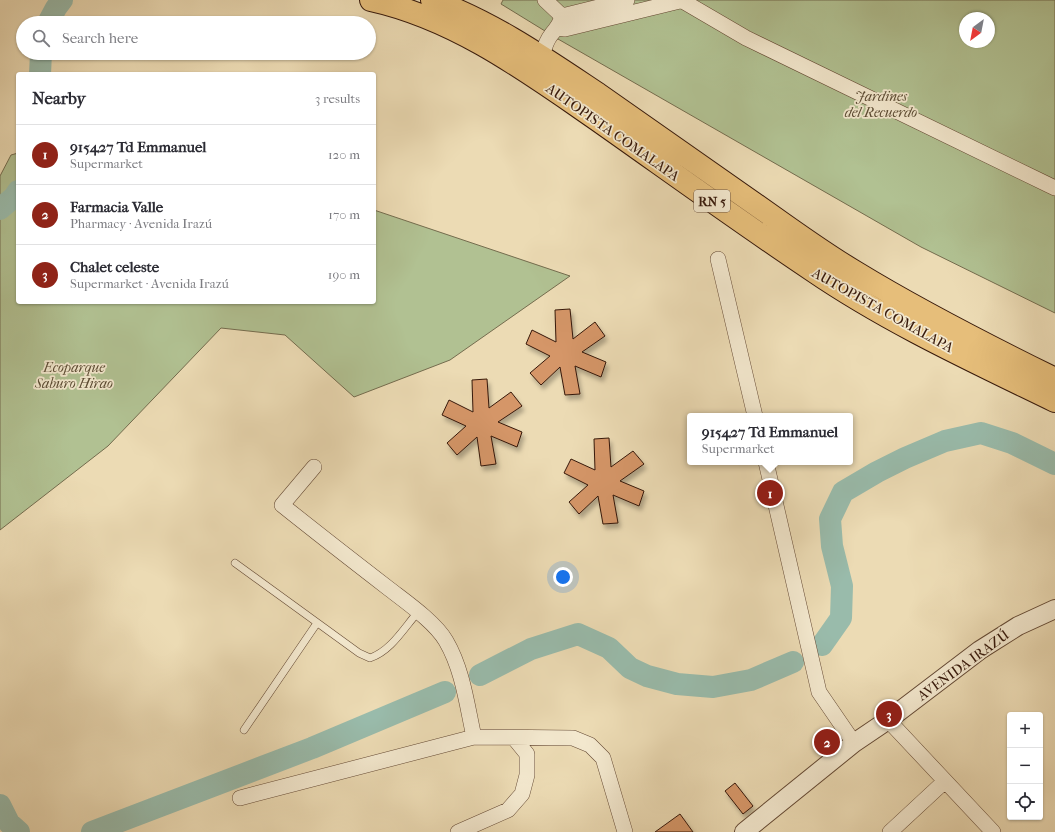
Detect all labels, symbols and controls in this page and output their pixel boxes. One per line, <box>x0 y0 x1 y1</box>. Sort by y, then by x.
north arrow <box>959 12 995 48</box>
search box <box>16 16 376 60</box>
icon: search <box>30 27 52 49</box>
text: Search here <box>62 29 138 47</box>
street label: AUTOPISTA COMALAPA <box>542 79 683 186</box>
text: Nearby <box>32 88 86 108</box>
park label: Jardines del Recuerdo <box>845 88 917 121</box>
text: 3 results <box>315 91 360 106</box>
text: 915427 Td Emmanuel <box>70 138 206 156</box>
text: 1 <box>43 147 47 162</box>
text: 120 m <box>328 147 360 162</box>
text: Supermarket <box>70 156 143 171</box>
road number: RN 5 <box>694 190 730 212</box>
text: Farmacia Valle <box>70 198 163 216</box>
text: 2 <box>42 207 48 222</box>
text: 170 m <box>328 207 360 222</box>
text: Pharmacy · Avenida Irazú <box>70 216 212 231</box>
text: Chalet celeste <box>70 258 159 276</box>
street label: AUTOPISTA COMALAPA <box>808 264 957 357</box>
text: 3 <box>42 267 48 282</box>
text: 190 m <box>328 267 360 282</box>
text: Supermarket · Avenida Irazú <box>70 276 229 291</box>
park label: Ecoparque Saburo Hirao <box>34 359 113 392</box>
popup <box>687 413 853 465</box>
text: 915427 Td Emmanuel <box>702 423 838 441</box>
text: Supermarket <box>702 441 775 456</box>
pin: 1 <box>757 478 783 508</box>
your location <box>553 567 573 587</box>
street label: AVENIDA IRAZÚ <box>913 625 1013 705</box>
pin: 3 <box>876 699 902 729</box>
map controls <box>1007 712 1043 820</box>
button: + <box>1007 712 1043 748</box>
pin: 2 <box>814 727 840 757</box>
button: − <box>1007 748 1043 784</box>
button: locate <box>1007 784 1043 820</box>

